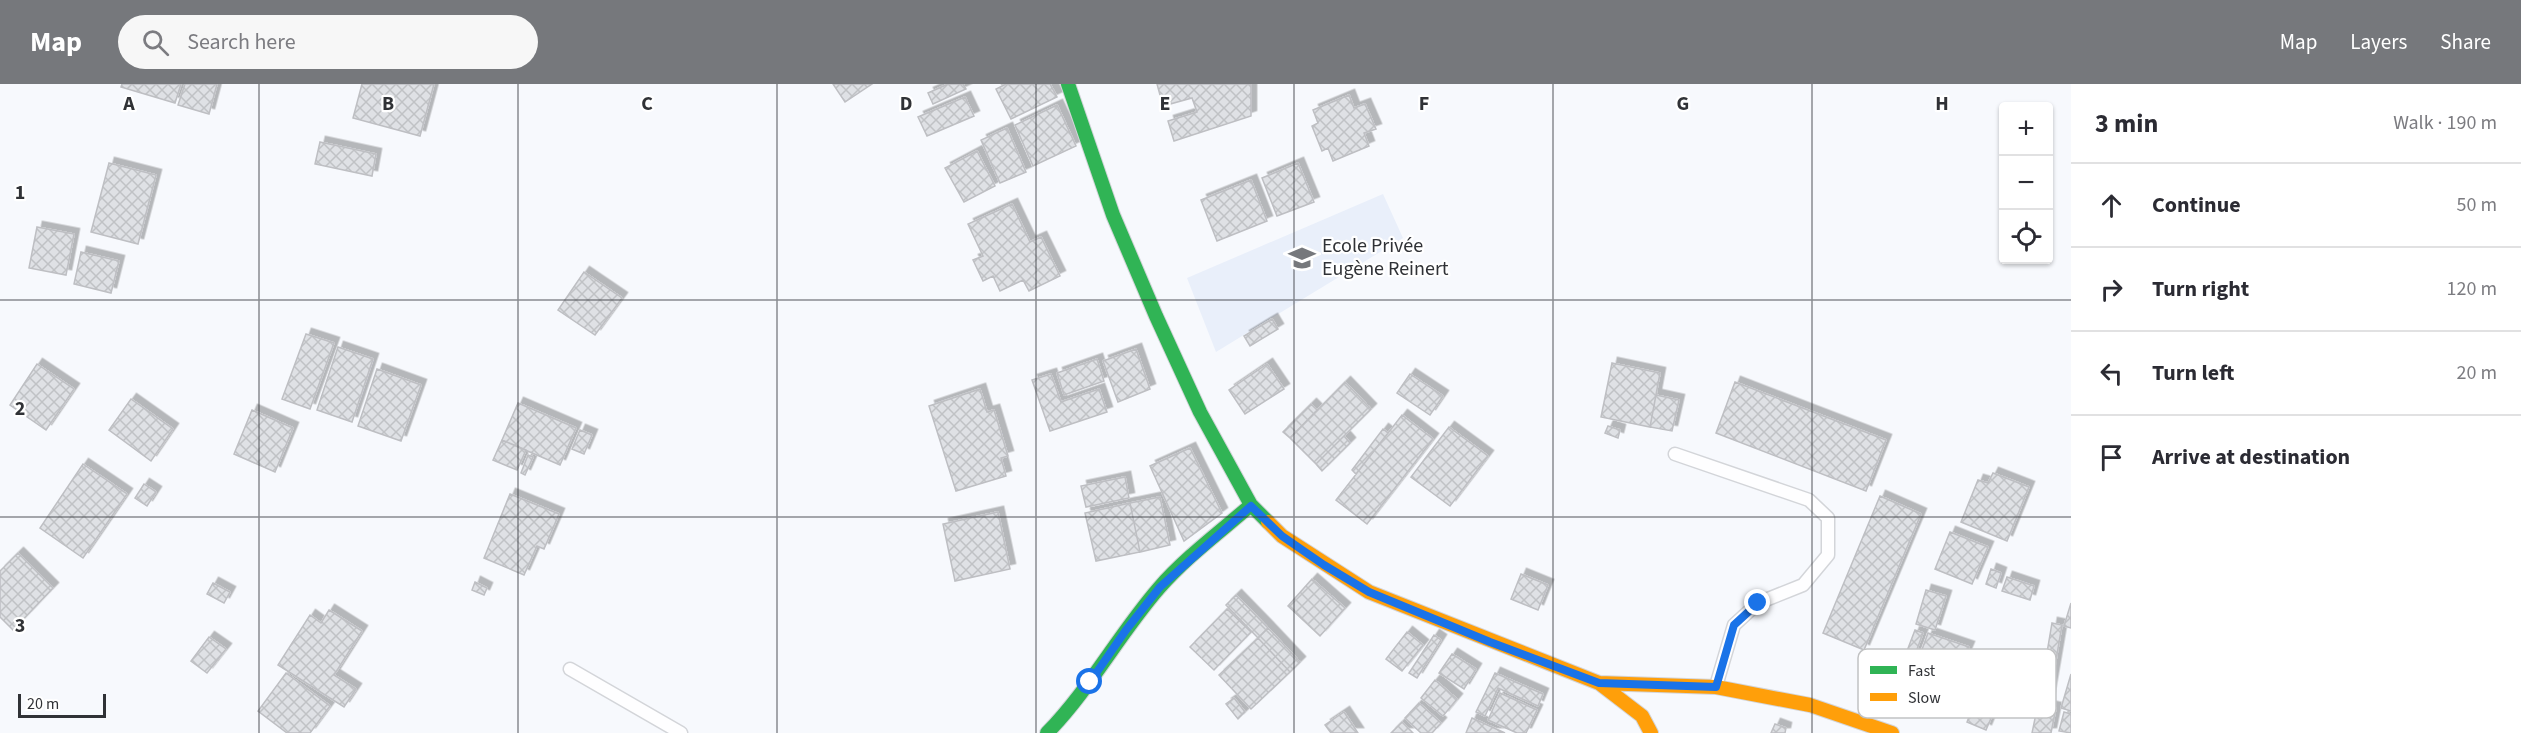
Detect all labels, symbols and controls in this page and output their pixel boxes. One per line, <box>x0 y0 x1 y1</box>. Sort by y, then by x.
search box <box>118 15 538 69</box>
text: Map <box>30 22 82 62</box>
icon: search <box>139 26 172 59</box>
text: Search here <box>187 26 296 58</box>
text: Map <box>2280 27 2317 57</box>
text: Layers <box>2350 27 2407 57</box>
text: Share <box>2440 27 2491 57</box>
text: A <box>122 90 135 118</box>
text: B <box>382 90 394 118</box>
text: C <box>641 90 653 118</box>
text: D <box>900 90 912 118</box>
text: E <box>1160 90 1170 118</box>
text: F <box>1419 90 1429 118</box>
text: G <box>1677 90 1689 118</box>
text: H <box>1935 90 1949 118</box>
map controls <box>1999 102 2053 264</box>
button: + <box>1999 102 2053 156</box>
text: 3 min <box>2095 105 2158 142</box>
text: Walk · 190 m <box>2393 109 2497 137</box>
button: − <box>1999 156 2053 210</box>
text: 1 <box>15 179 25 207</box>
icon: ahead <box>2095 189 2128 222</box>
text: Continue <box>2152 189 2241 221</box>
text: 50 m <box>2457 191 2497 219</box>
button: locate <box>1999 210 2053 264</box>
place label: Ecole Privée Eugène Reinert <box>1322 232 1449 283</box>
school or university icon: Ecole Privée Eugène Reinert <box>1287 243 1317 273</box>
icon: right <box>2095 273 2128 306</box>
text: Turn right <box>2152 273 2249 305</box>
text: 120 m <box>2447 275 2497 303</box>
icon: left <box>2095 357 2128 390</box>
text: Turn left <box>2152 357 2234 389</box>
text: 20 m <box>2457 359 2497 387</box>
text: 2 <box>15 395 25 423</box>
icon: arrive <box>2095 441 2128 474</box>
text: Arrive at destination <box>2152 441 2350 473</box>
route end <box>1744 589 1770 615</box>
text: 3 <box>15 612 25 640</box>
legend <box>1858 649 2056 718</box>
text: Fast <box>1908 660 1936 682</box>
route start <box>1076 668 1102 694</box>
text: Slow <box>1908 687 1941 709</box>
scale bar <box>18 691 106 718</box>
text: 20 m <box>27 693 59 715</box>

